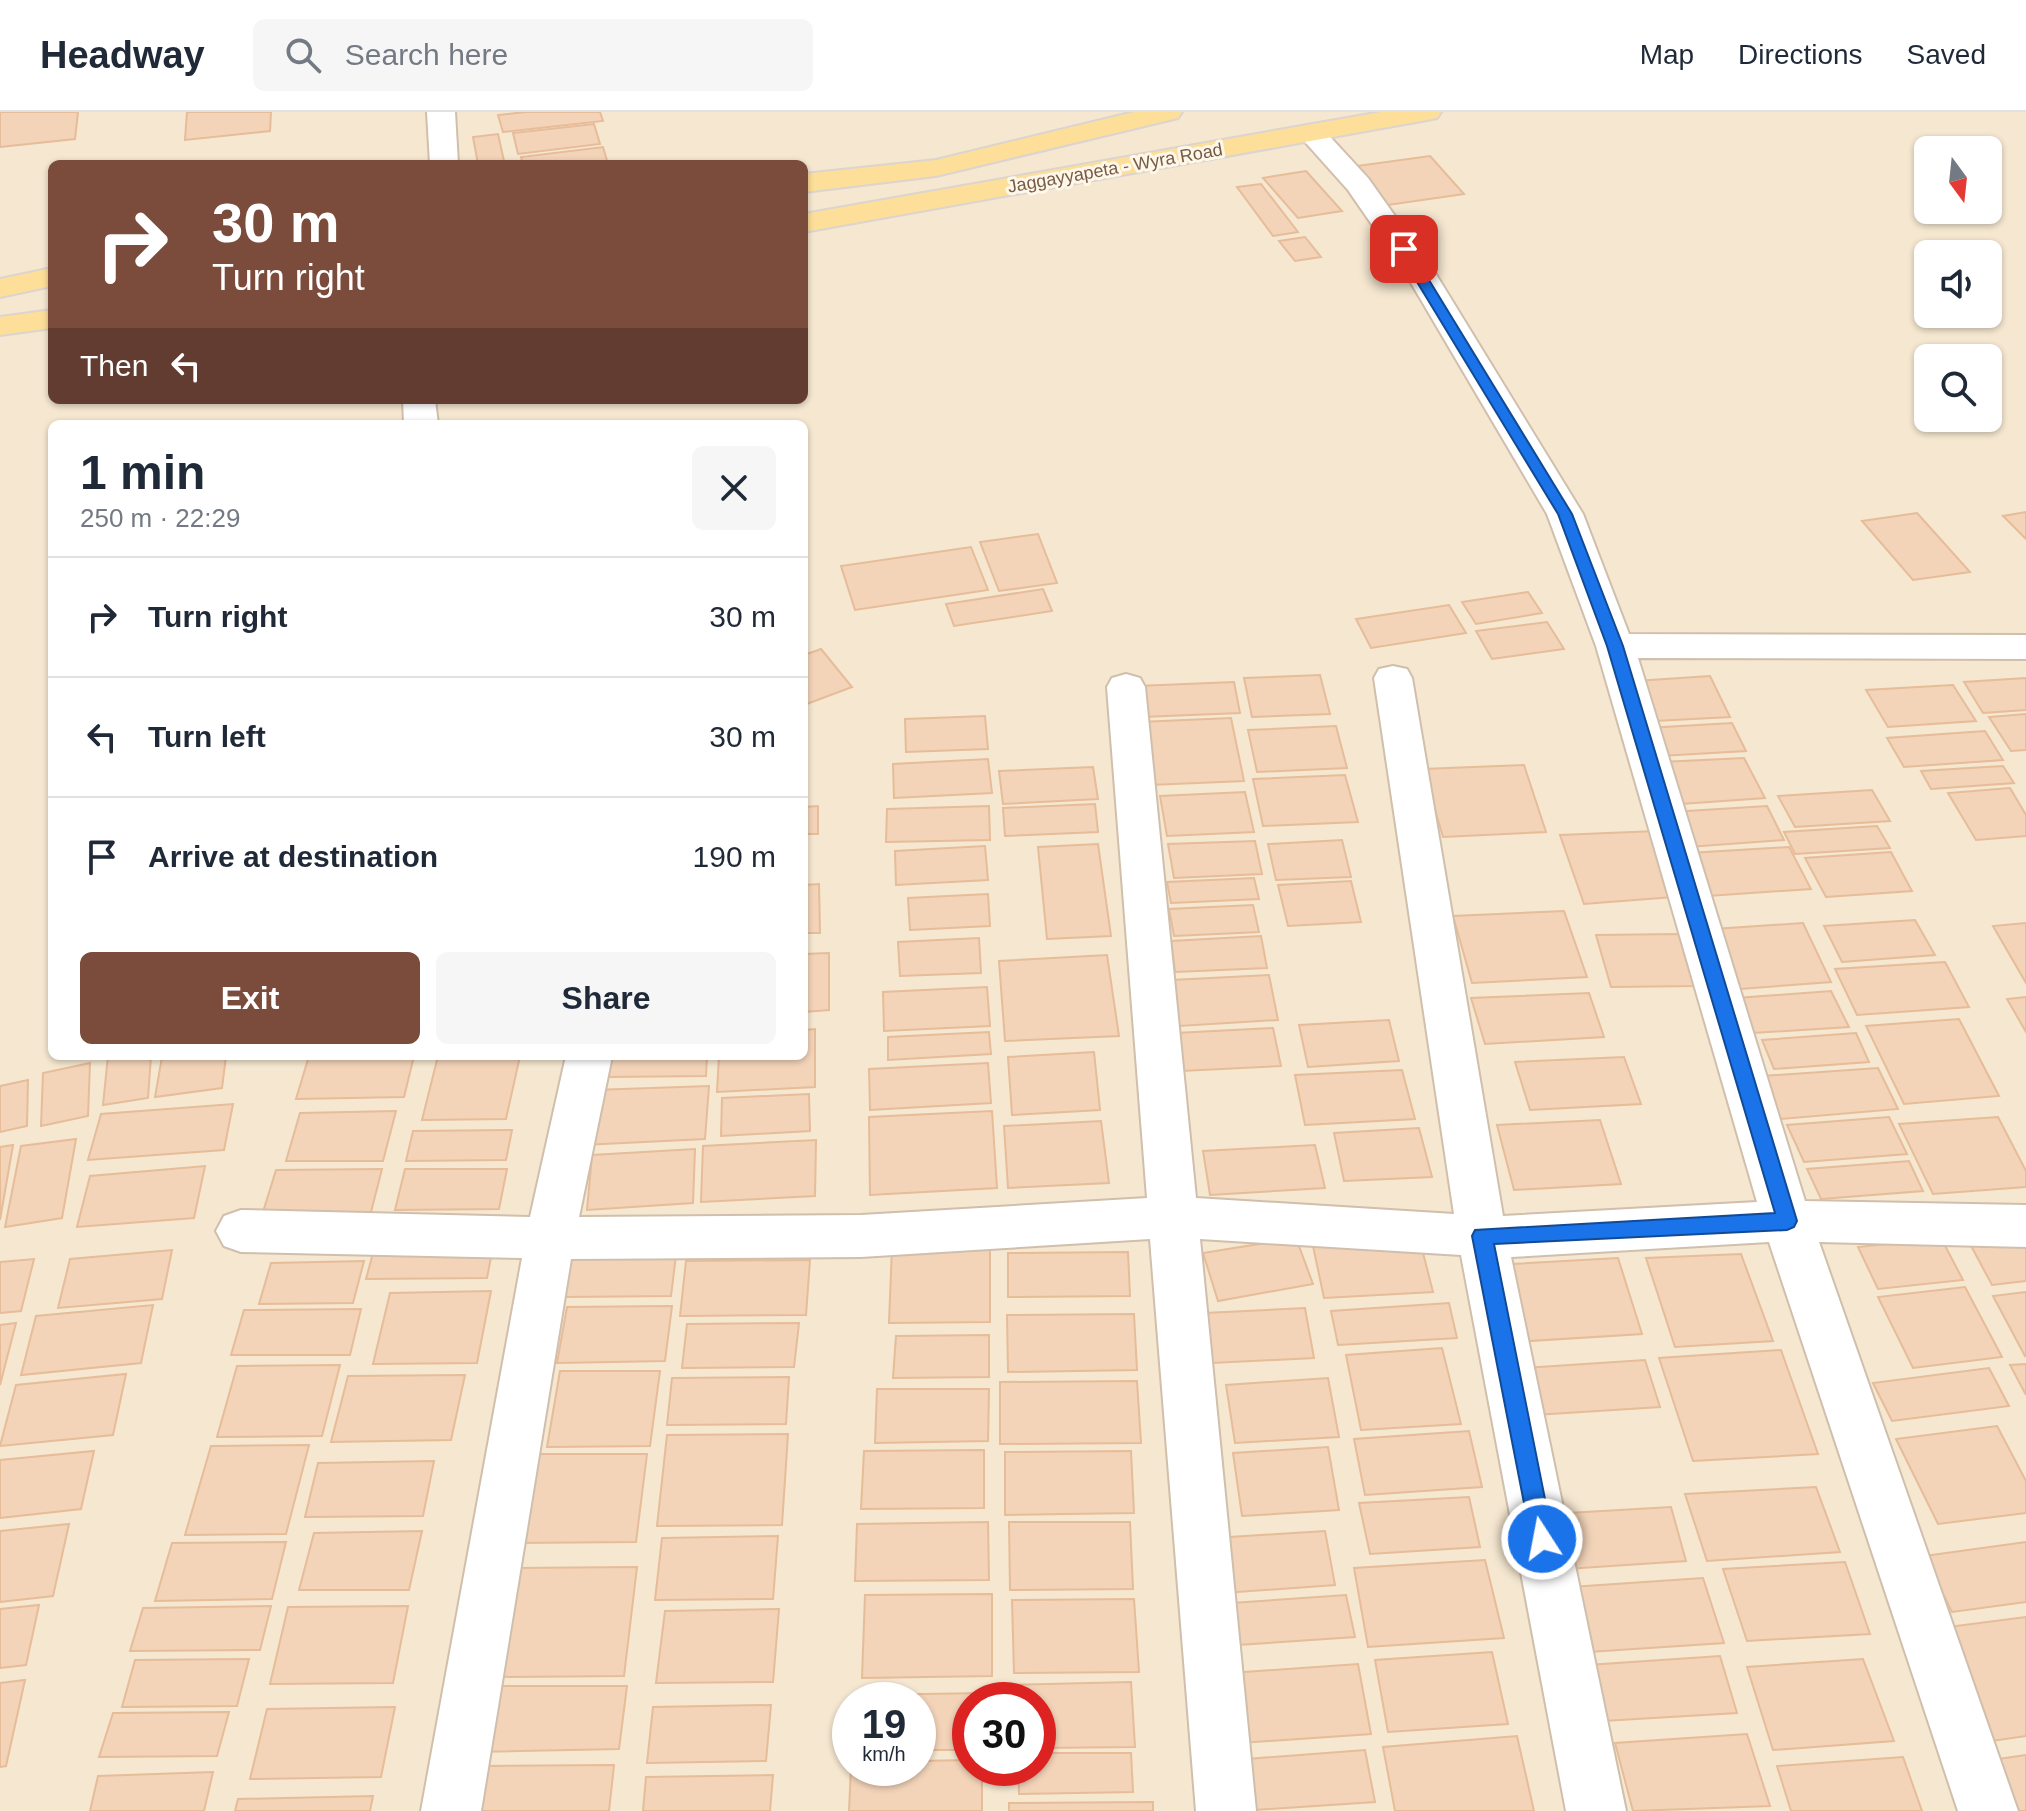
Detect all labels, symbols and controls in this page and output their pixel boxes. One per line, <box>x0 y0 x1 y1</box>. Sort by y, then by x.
search box <box>253 19 813 91</box>
icon: search <box>281 33 325 77</box>
text: Headway <box>40 34 205 76</box>
text: Search here <box>345 38 508 71</box>
text: Map <box>1640 39 1694 70</box>
text: Directions <box>1738 39 1863 70</box>
text: Saved <box>1907 39 1986 70</box>
north arrow <box>1914 136 2002 224</box>
map controls <box>1914 136 2002 432</box>
street label: Jaggayyapeta - Wyra Road <box>1006 139 1224 197</box>
text: 30 m <box>212 191 340 254</box>
icon: right <box>80 192 184 296</box>
pin <box>1370 215 1438 283</box>
icon: arrive <box>1382 227 1426 271</box>
button: sound <box>1914 240 2002 328</box>
text: Turn right <box>212 257 365 298</box>
icon: left <box>164 344 208 388</box>
button: search <box>1914 344 2002 432</box>
text: Then <box>80 349 148 382</box>
text: 1 min <box>80 446 205 499</box>
button: close <box>692 446 776 530</box>
text: 250 m · 22:29 <box>80 503 240 533</box>
icon: right <box>80 595 124 639</box>
text: Turn right <box>148 600 287 633</box>
text: 30 m <box>709 600 776 633</box>
icon: left <box>80 715 124 759</box>
text: Turn left <box>148 720 266 753</box>
text: 30 m <box>709 720 776 753</box>
icon: arrive <box>80 835 124 879</box>
text: Arrive at destination <box>148 840 438 873</box>
text: 190 m <box>693 840 776 873</box>
button: Exit <box>80 952 420 1044</box>
button: Share <box>436 952 776 1044</box>
position arrow <box>1500 1497 1584 1581</box>
speed limit sign: 30 <box>952 1682 1056 1786</box>
text: 19 <box>862 1702 906 1746</box>
text: km/h <box>862 1743 906 1765</box>

